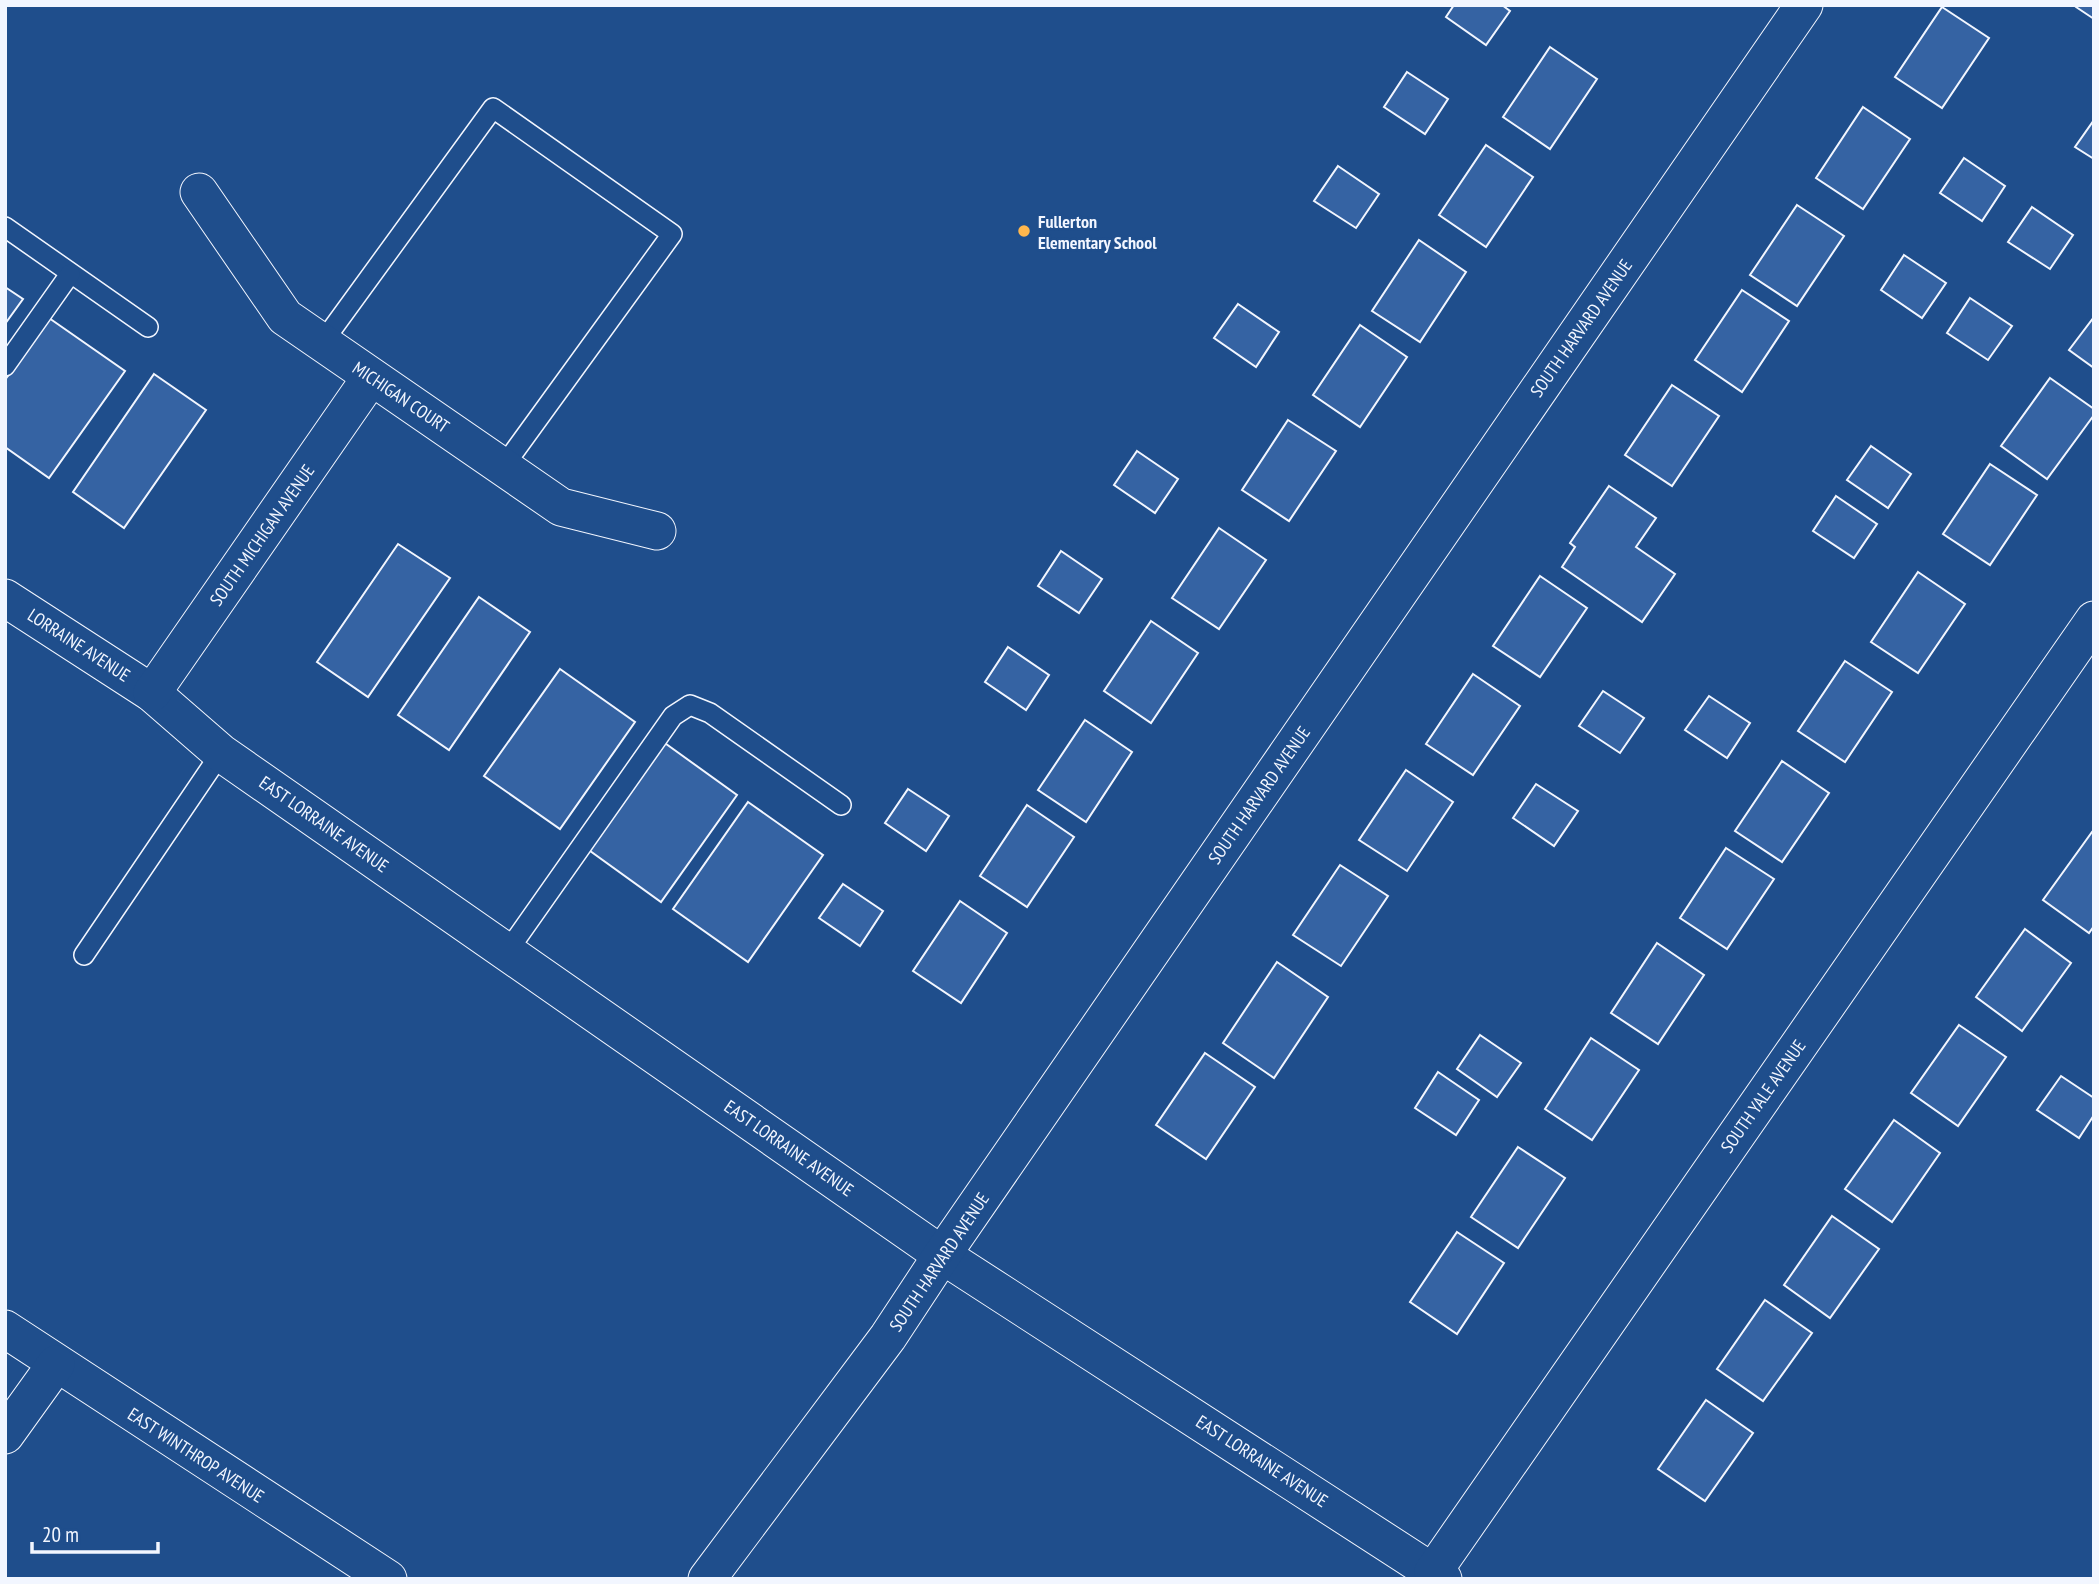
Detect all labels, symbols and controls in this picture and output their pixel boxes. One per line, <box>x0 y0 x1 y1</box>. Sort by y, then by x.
place label: Fullerton Elementary School <box>1038 210 1157 254</box>
marker: Fullerton Elementary School <box>1016 223 1032 239</box>
street label: SOUTH HARVARD AVENUE <box>1525 255 1637 401</box>
street label: MICHIGAN COURT <box>348 356 454 438</box>
street label: SOUTH MICHIGAN AVENUE <box>205 460 319 610</box>
street label: LORRAINE AVENUE <box>24 603 134 687</box>
street label: SOUTH HARVARD AVENUE <box>1203 722 1315 868</box>
street label: EAST LORRAINE AVENUE <box>255 771 393 877</box>
street label: SOUTH YALE AVENUE <box>1715 1035 1811 1157</box>
street label: EAST LORRAINE AVENUE <box>720 1095 858 1201</box>
street label: SOUTH HARVARD AVENUE <box>884 1188 994 1336</box>
street label: EAST WINTHROP AVENUE <box>123 1402 269 1508</box>
street label: EAST LORRAINE AVENUE <box>1192 1410 1332 1512</box>
scale bar <box>32 1510 158 1554</box>
text: 20 m <box>42 1521 79 1548</box>

